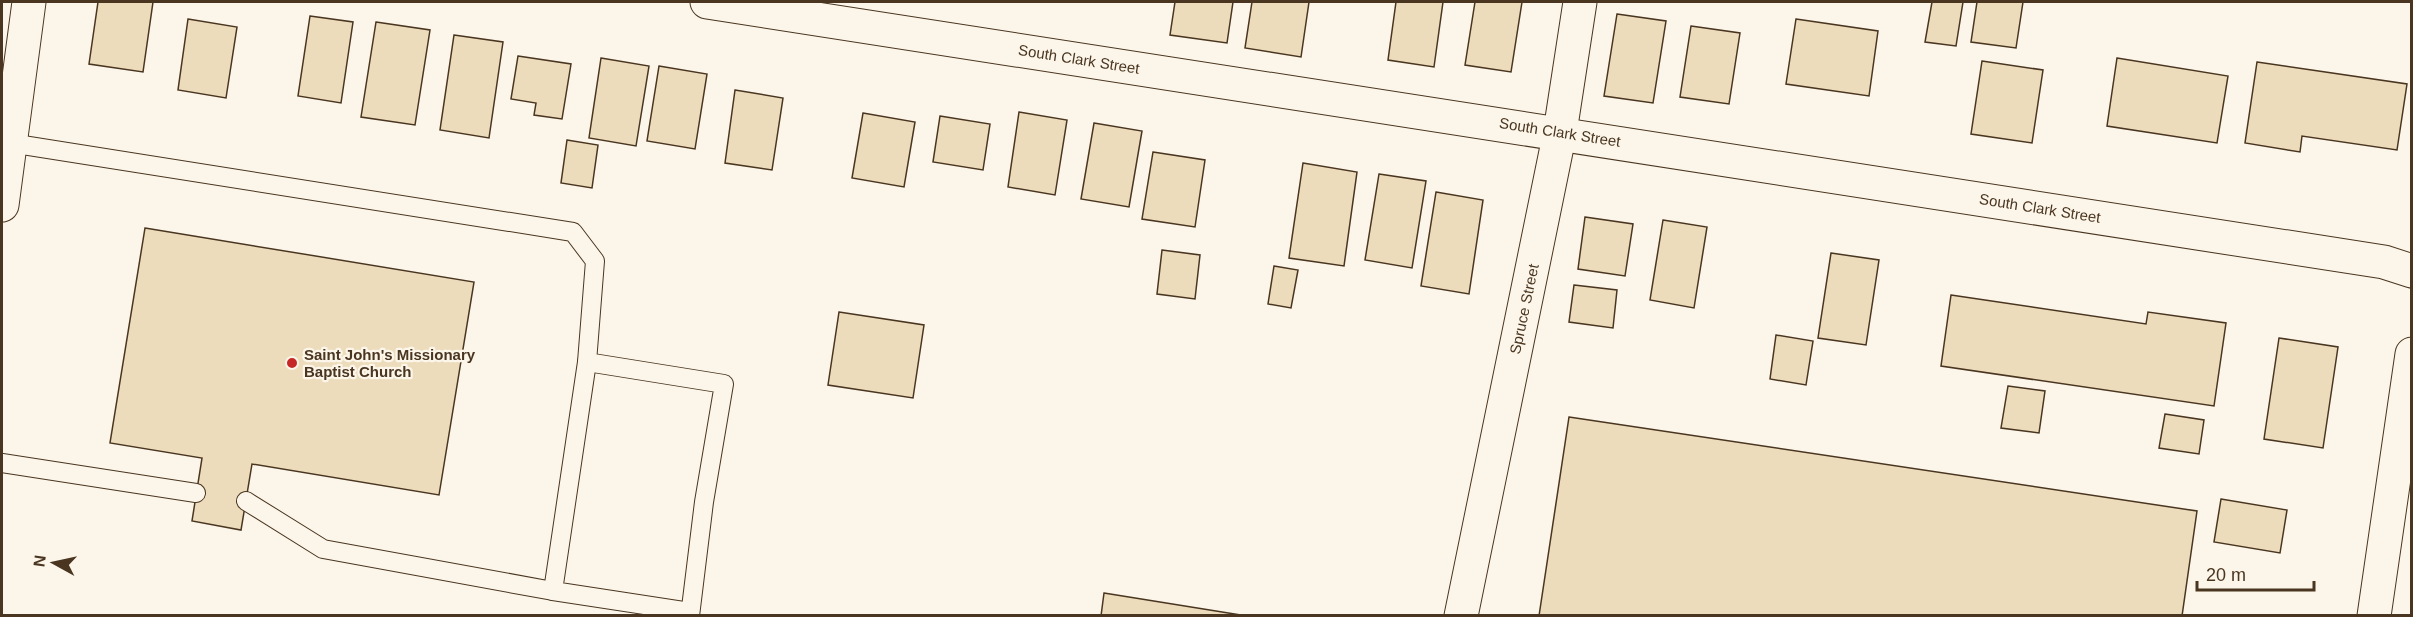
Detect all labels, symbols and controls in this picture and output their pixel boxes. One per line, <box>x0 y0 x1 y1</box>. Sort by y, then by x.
street label: South Clark Street <box>1017 41 1142 77</box>
street label: South Clark Street <box>1498 114 1623 150</box>
street label: South Clark Street <box>1978 190 2103 226</box>
street label: Spruce Street <box>1506 262 1542 356</box>
place label: Saint John's Missionary Baptist Church <box>304 346 476 380</box>
marker: Saint John's Missionary Baptist Church <box>285 356 299 370</box>
north arrow <box>24 533 84 593</box>
text: N <box>30 554 49 568</box>
scale bar <box>2197 554 2314 592</box>
text: 20 m <box>2206 565 2246 585</box>

